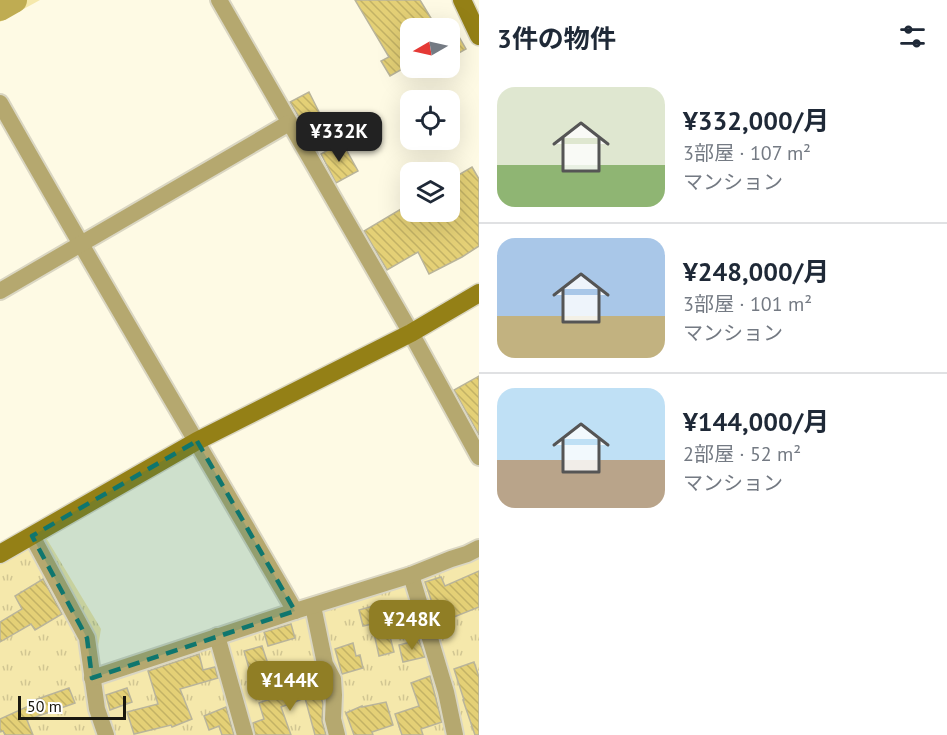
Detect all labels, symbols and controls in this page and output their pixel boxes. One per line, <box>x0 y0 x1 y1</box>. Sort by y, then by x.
north arrow <box>400 18 460 78</box>
map controls <box>400 18 460 222</box>
icon: filters <box>896 20 929 53</box>
text: 3件の物件 <box>497 22 616 55</box>
button: locate <box>400 90 460 150</box>
text: ¥332,000/月 <box>683 104 829 137</box>
icon: home <box>545 111 617 183</box>
pin: ¥332K <box>297 112 381 163</box>
text: ¥332K <box>310 118 368 144</box>
text: 3部屋 · 107 m² <box>683 140 811 166</box>
button: layers <box>400 162 460 222</box>
text: マンション <box>683 169 783 195</box>
text: ¥248,000/月 <box>683 255 829 288</box>
icon: home <box>545 262 617 334</box>
text: 3部屋 · 101 m² <box>683 291 812 317</box>
text: マンション <box>683 320 783 346</box>
text: ¥144,000/月 <box>683 405 829 438</box>
icon: home <box>545 412 617 484</box>
text: 2部屋 · 52 m² <box>683 441 801 467</box>
text: マンション <box>683 470 783 496</box>
pin: ¥248K <box>370 600 454 651</box>
text: ¥248K <box>383 606 441 632</box>
pin: ¥144K <box>248 661 332 712</box>
text: ¥144K <box>261 667 319 693</box>
scale bar <box>18 693 126 720</box>
text: 50 m <box>27 696 62 716</box>

